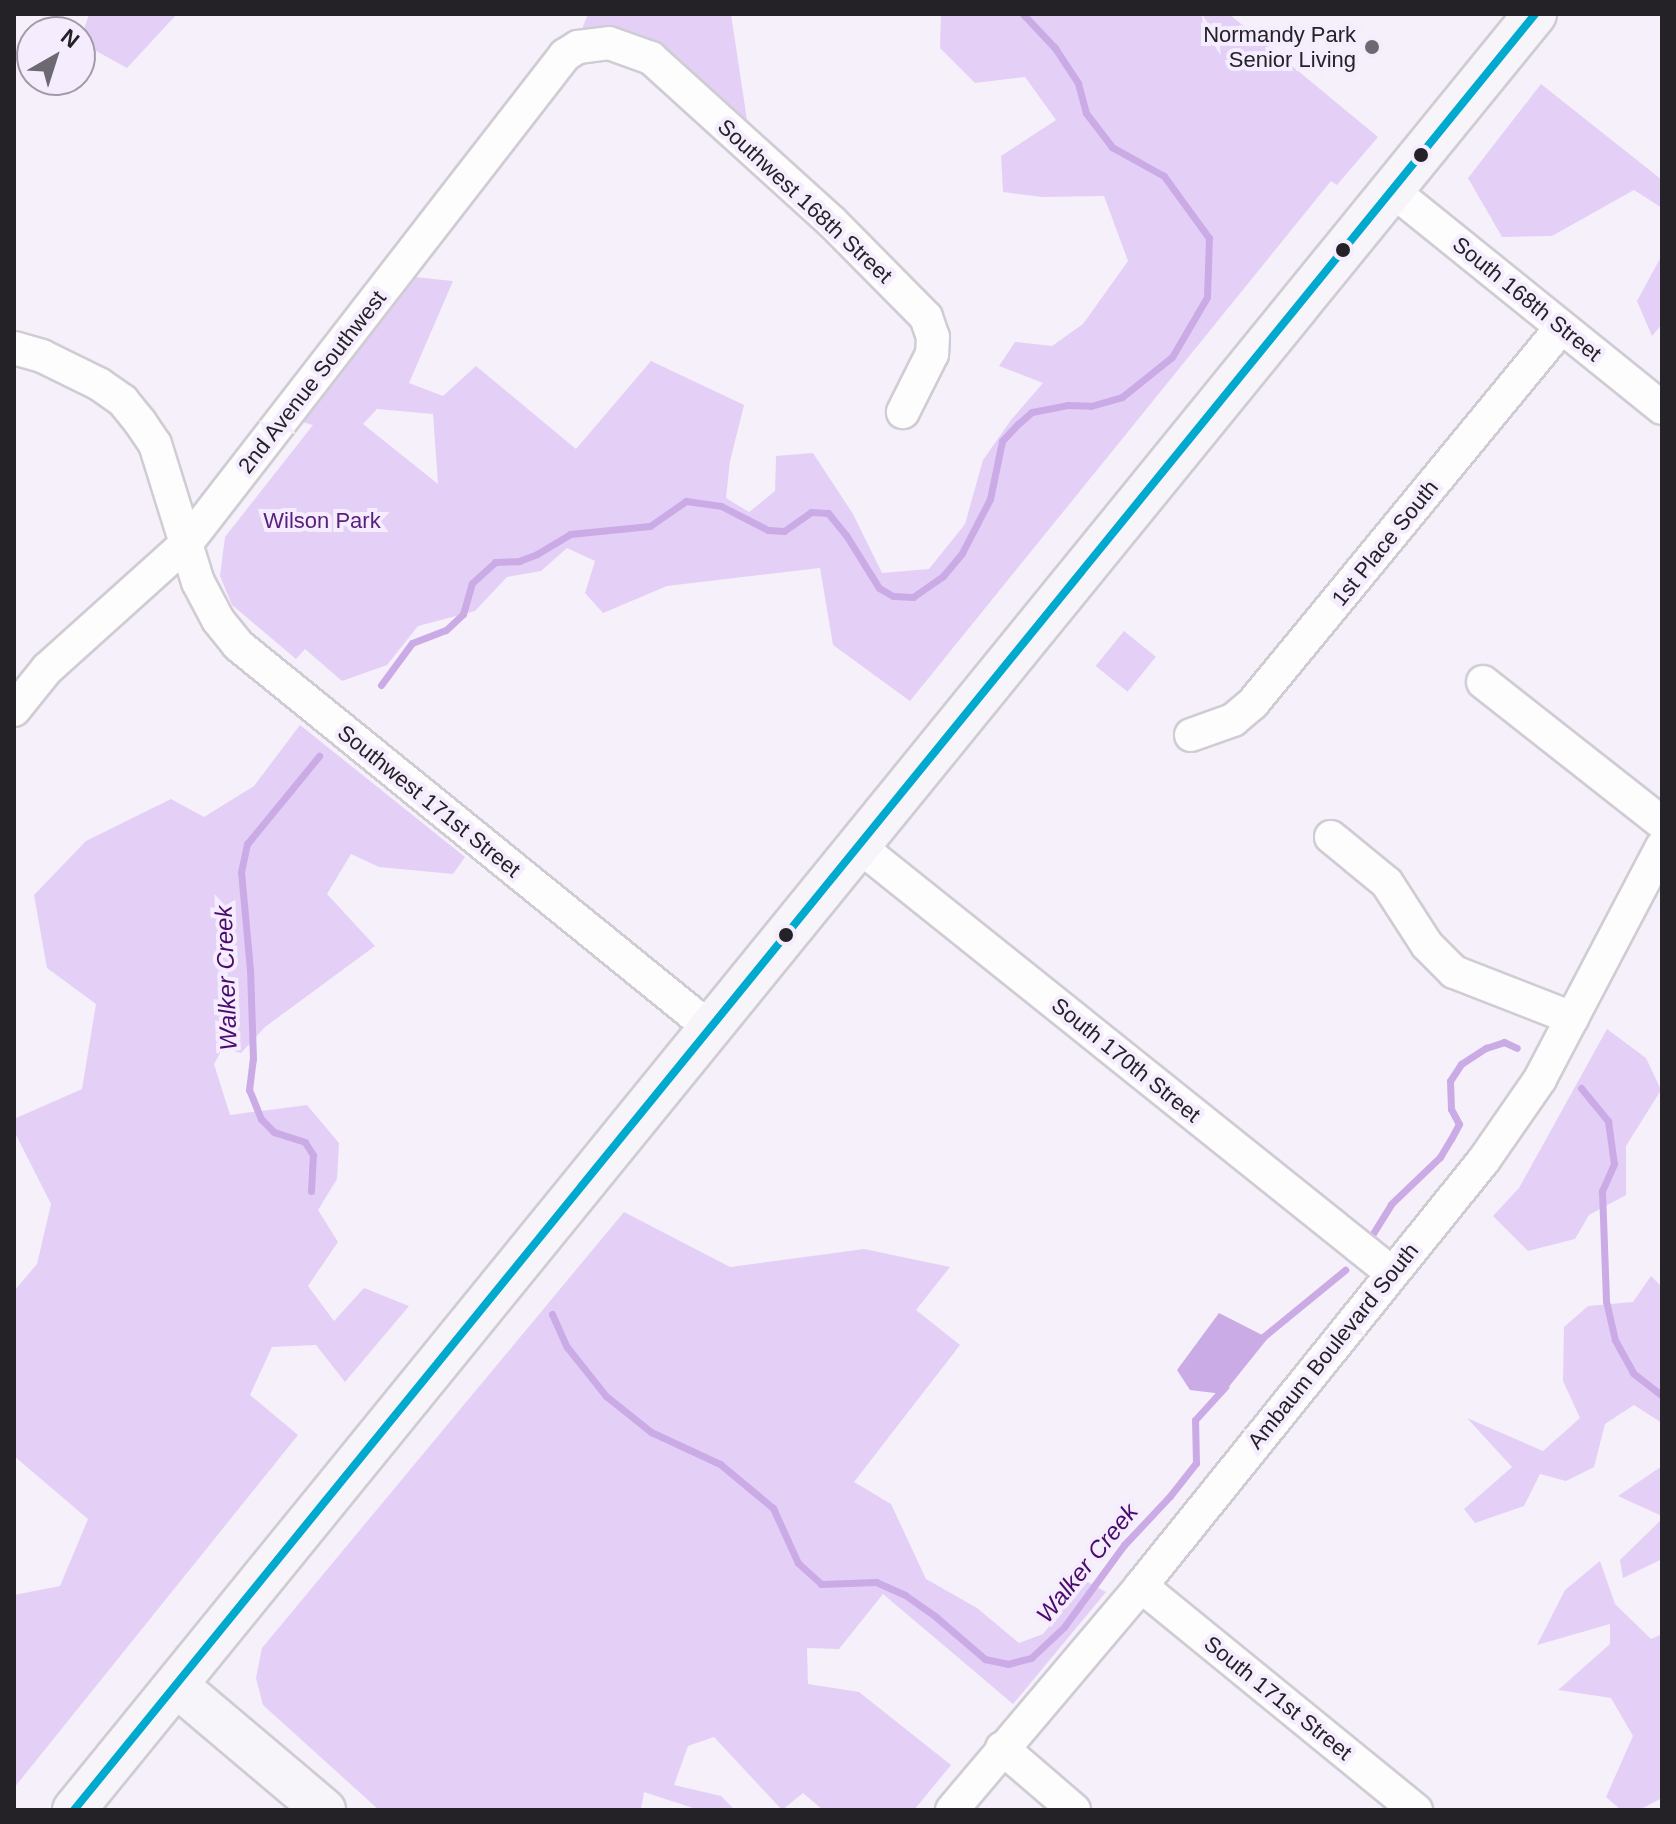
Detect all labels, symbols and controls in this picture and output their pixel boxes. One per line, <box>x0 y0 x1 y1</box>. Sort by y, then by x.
north arrow <box>16 16 96 96</box>
place label: Normandy Park Senior Living <box>1203 21 1356 72</box>
text: N <box>56 24 84 53</box>
marker: Normandy Park Senior Living <box>1363 38 1381 56</box>
street label: Southwest 168th Street <box>712 113 898 289</box>
unlabelled marker <box>1413 147 1429 163</box>
street label: South 168th Street <box>1447 231 1607 367</box>
unlabelled marker <box>1335 242 1351 258</box>
street label: 2nd Avenue Southwest <box>232 285 392 479</box>
street label: 1st Place South <box>1326 475 1444 611</box>
park label: Wilson Park <box>263 508 381 534</box>
street label: Southwest 171st Street <box>332 719 526 883</box>
water label: Walker Creek <box>209 905 243 1051</box>
unlabelled marker <box>778 927 794 943</box>
street label: South 170th Street <box>1046 992 1206 1128</box>
street label: Ambaum Boulevard South <box>1242 1238 1424 1454</box>
water label: Walker Creek <box>1030 1498 1144 1628</box>
street label: South 171st Street <box>1199 1630 1357 1766</box>

